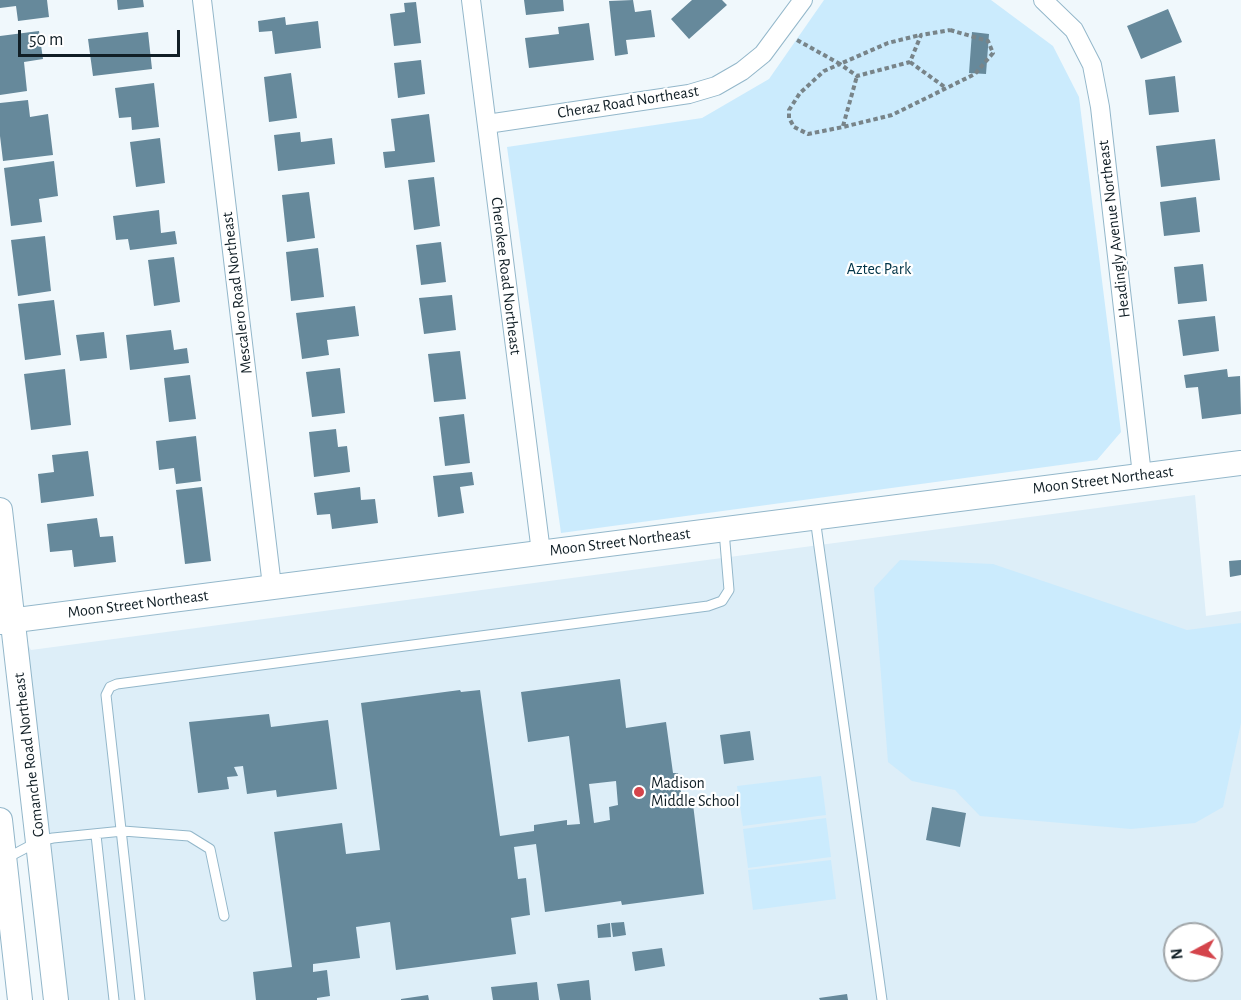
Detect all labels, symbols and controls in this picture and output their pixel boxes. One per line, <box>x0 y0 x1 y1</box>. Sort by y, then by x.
scale bar <box>21 18 183 56</box>
text: 50 m <box>29 31 63 49</box>
street label: Cheraz Road Northeast <box>556 81 700 123</box>
street label: Headingly Avenue Northeast <box>1094 139 1134 319</box>
street label: Cherokee Road Northeast <box>487 196 525 356</box>
street label: Mescalero Road Northeast <box>218 211 256 375</box>
park label: Aztec Park <box>847 259 911 279</box>
street label: Moon Street Northeast <box>1031 462 1175 498</box>
street label: Moon Street Northeast <box>548 524 692 560</box>
street label: Moon Street Northeast <box>66 586 210 622</box>
street label: Comanche Road Northeast <box>9 672 49 838</box>
place label: Madison Middle School <box>651 773 739 811</box>
marker: Madison Middle School <box>632 785 646 799</box>
north arrow <box>1163 922 1223 982</box>
text: N <box>1169 947 1186 960</box>

